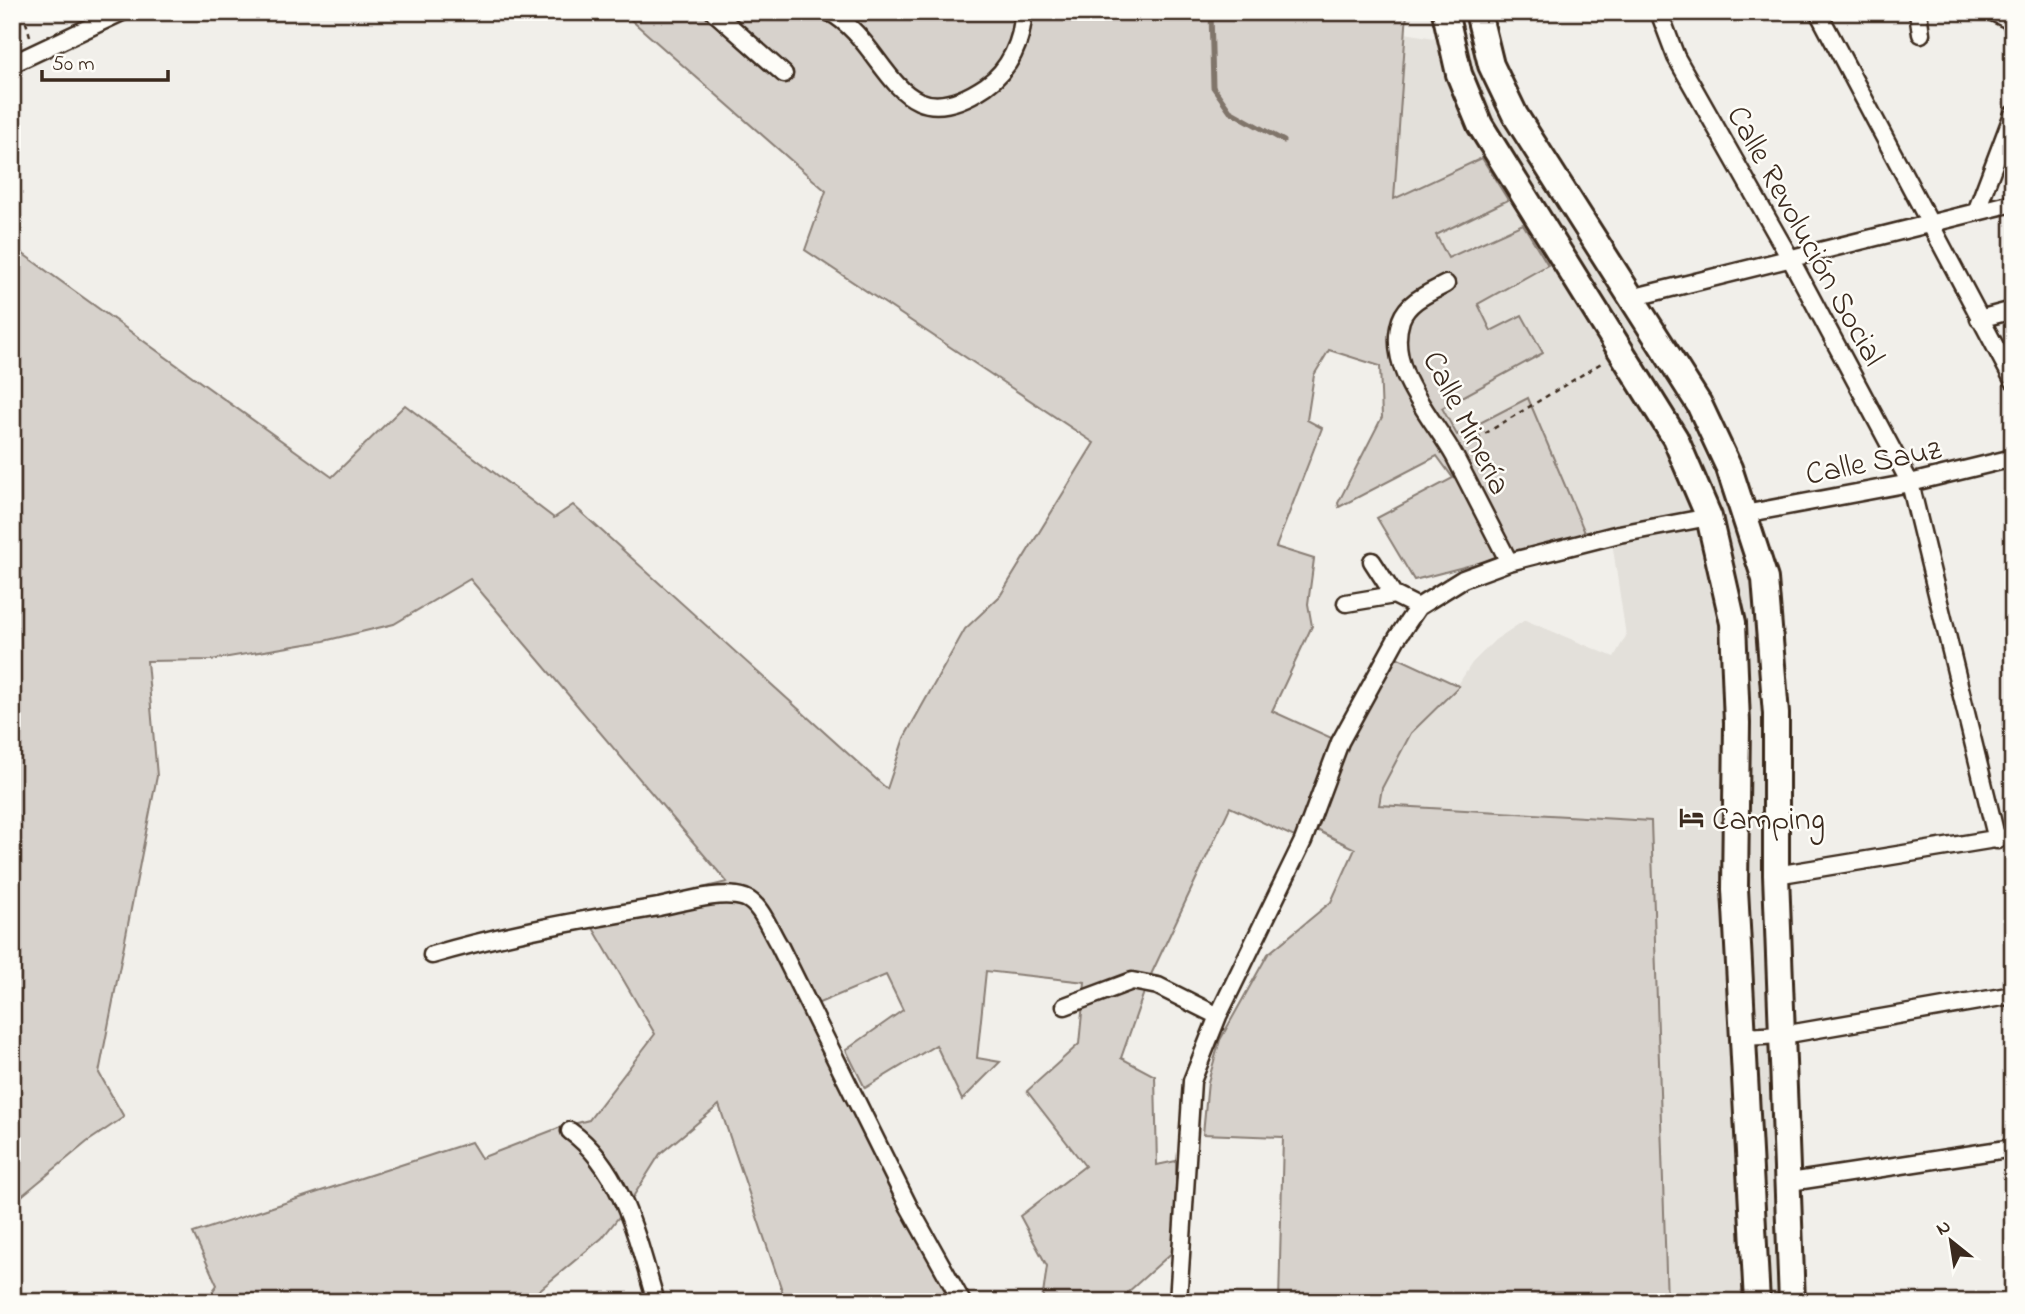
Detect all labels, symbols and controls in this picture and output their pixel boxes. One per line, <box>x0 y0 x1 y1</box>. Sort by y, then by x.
scale bar <box>42 38 168 82</box>
text: 50 m <box>52 50 95 80</box>
street label: Calle Revolución Social <box>1713 98 1895 376</box>
street label: Calle Minería <box>1408 343 1521 504</box>
street label: Calle Sauz <box>1802 427 1946 500</box>
place label: Camping <box>1712 798 1825 845</box>
hotel icon: Camping <box>1678 804 1706 832</box>
north arrow <box>1916 1206 1986 1276</box>
text: N <box>1931 1213 1956 1243</box>

